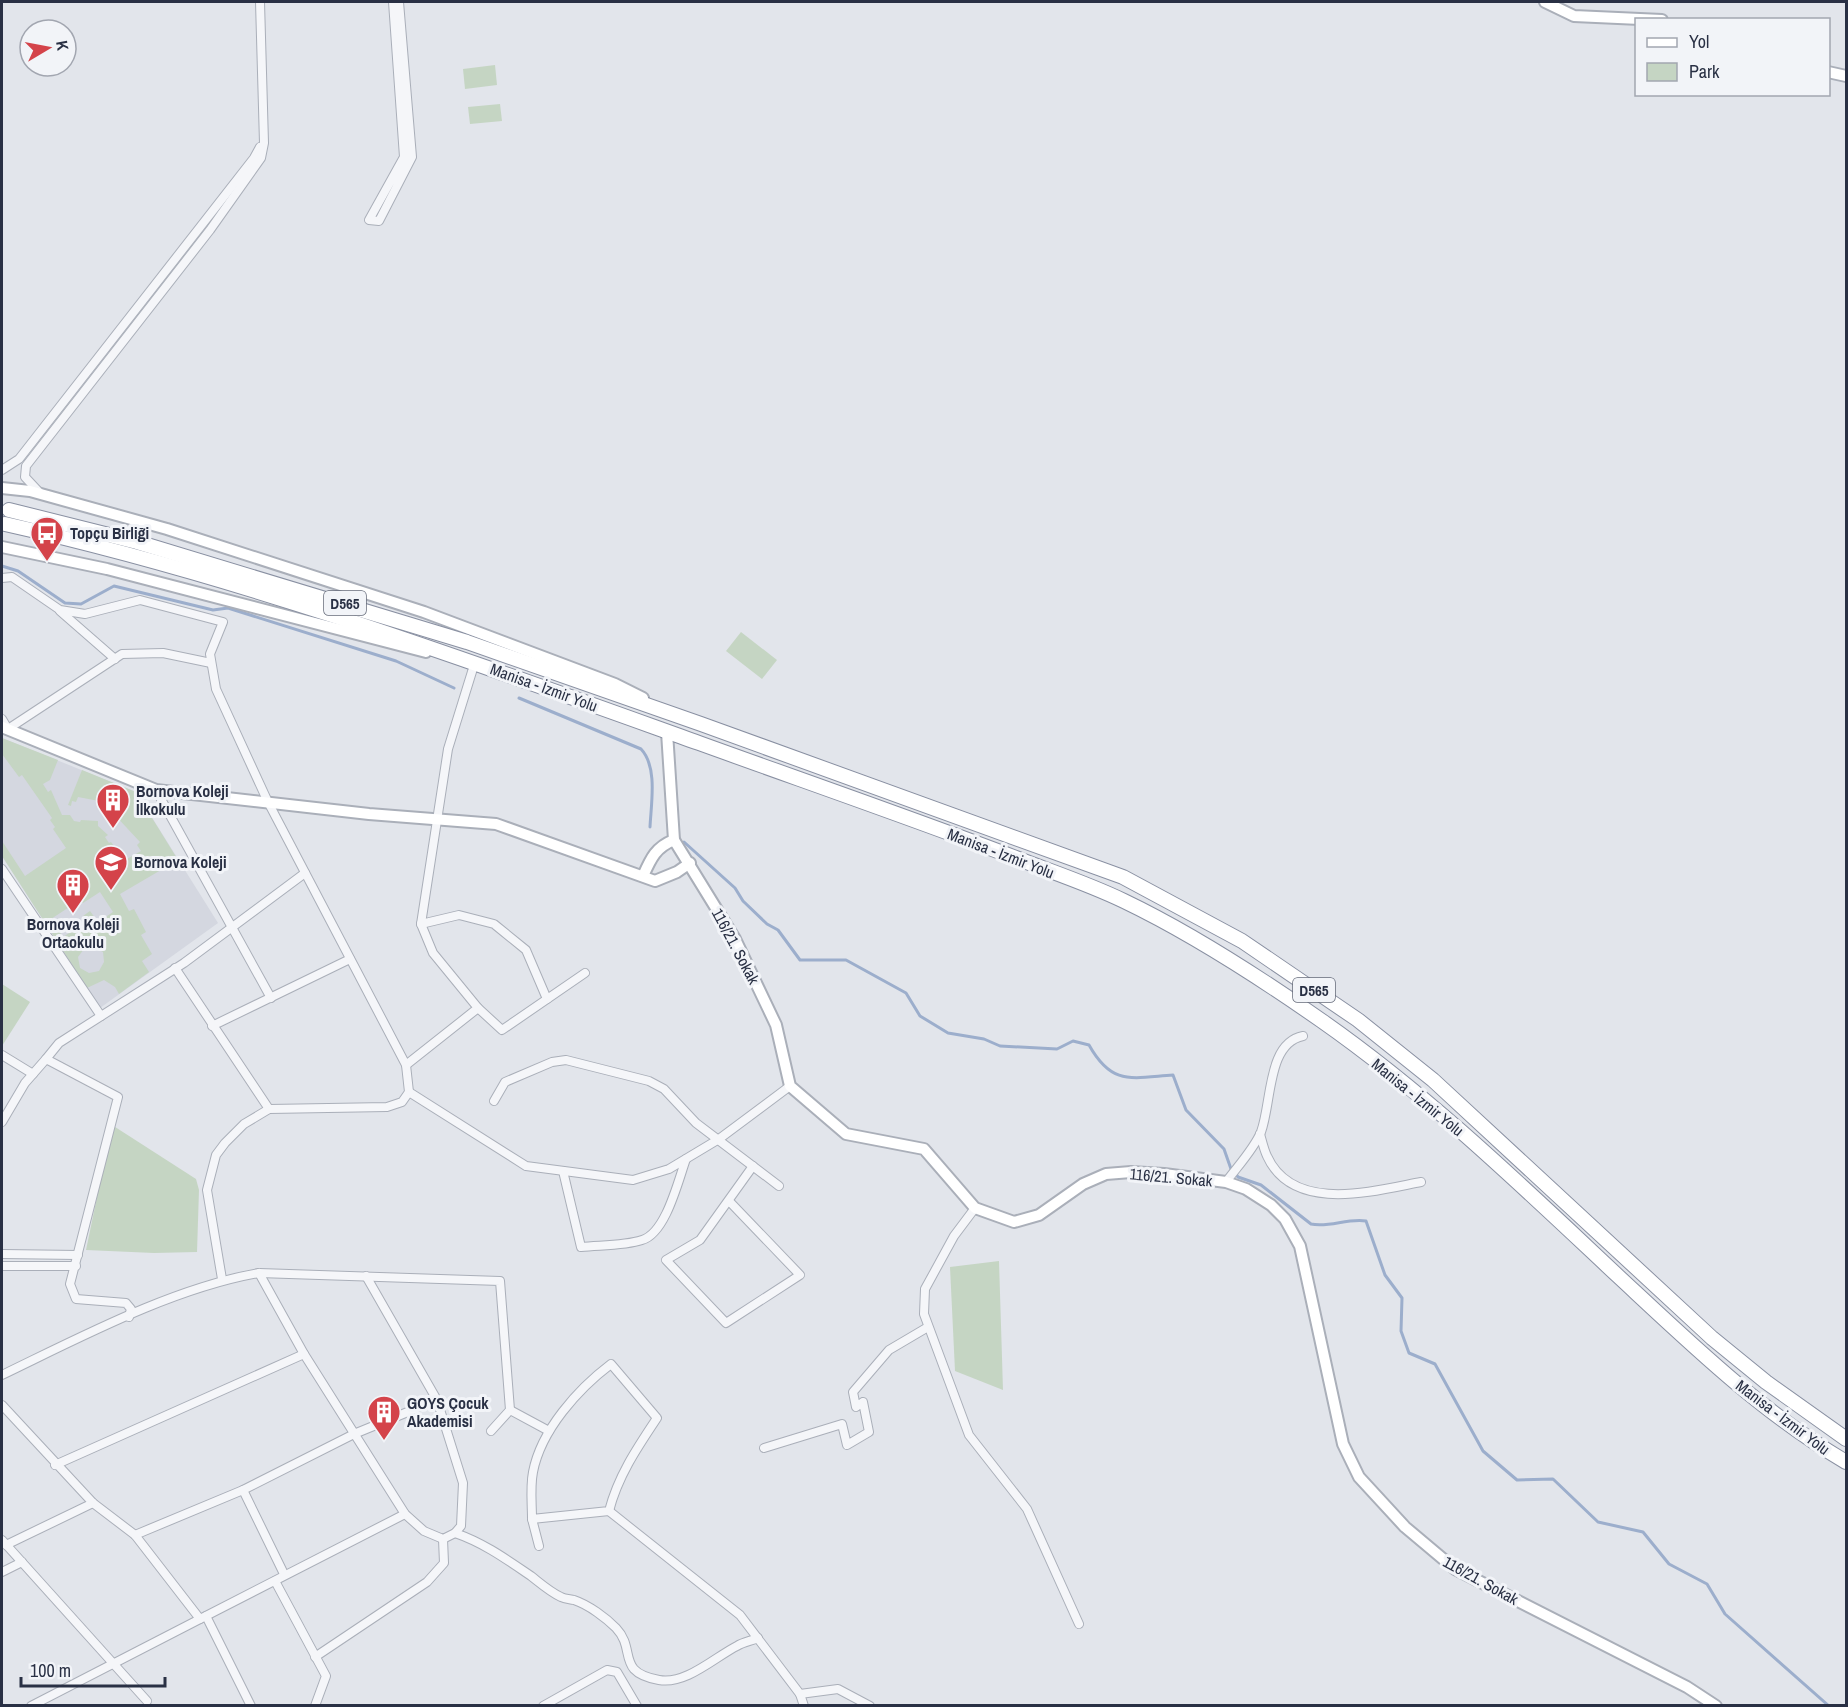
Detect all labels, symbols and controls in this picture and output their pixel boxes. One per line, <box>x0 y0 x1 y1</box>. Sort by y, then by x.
north arrow <box>18 18 78 78</box>
legend <box>1635 18 1830 96</box>
text: Yol <box>1689 29 1709 54</box>
text: K <box>51 39 75 52</box>
text: Park <box>1689 59 1720 84</box>
bus stop icon: Topçu Birliği <box>29 515 65 562</box>
place label: Topçu Birliği <box>70 522 149 544</box>
road number: D565 <box>324 591 366 615</box>
street label: Manisa - İzmir Yolu <box>487 657 601 717</box>
place label: Bornova Koleji İlkokulu <box>136 780 229 820</box>
building icon: Bornova Koleji İlkokulu <box>95 782 131 829</box>
street label: Manisa - İzmir Yolu <box>945 823 1057 883</box>
school or university icon: Bornova Koleji <box>93 844 129 891</box>
place label: Bornova Koleji <box>134 851 227 873</box>
building icon: Bornova Koleji Ortaokulu <box>55 867 91 914</box>
street label: 116/21. Sokak <box>707 904 765 988</box>
place label: Bornova Koleji Ortaokulu <box>27 913 119 953</box>
road number: D565 <box>1293 978 1335 1002</box>
street label: Manisa - İzmir Yolu <box>1367 1053 1469 1141</box>
street label: 116/21. Sokak <box>1129 1162 1214 1192</box>
street label: Manisa - İzmir Yolu <box>1731 1374 1835 1460</box>
place label: GOYS Çocuk Akademisi <box>407 1392 489 1432</box>
building icon: GOYS Çocuk Akademisi <box>366 1394 402 1441</box>
street label: 116/21. Sokak <box>1439 1550 1523 1610</box>
scale bar <box>21 1650 165 1688</box>
text: 100 m <box>30 1658 71 1683</box>

